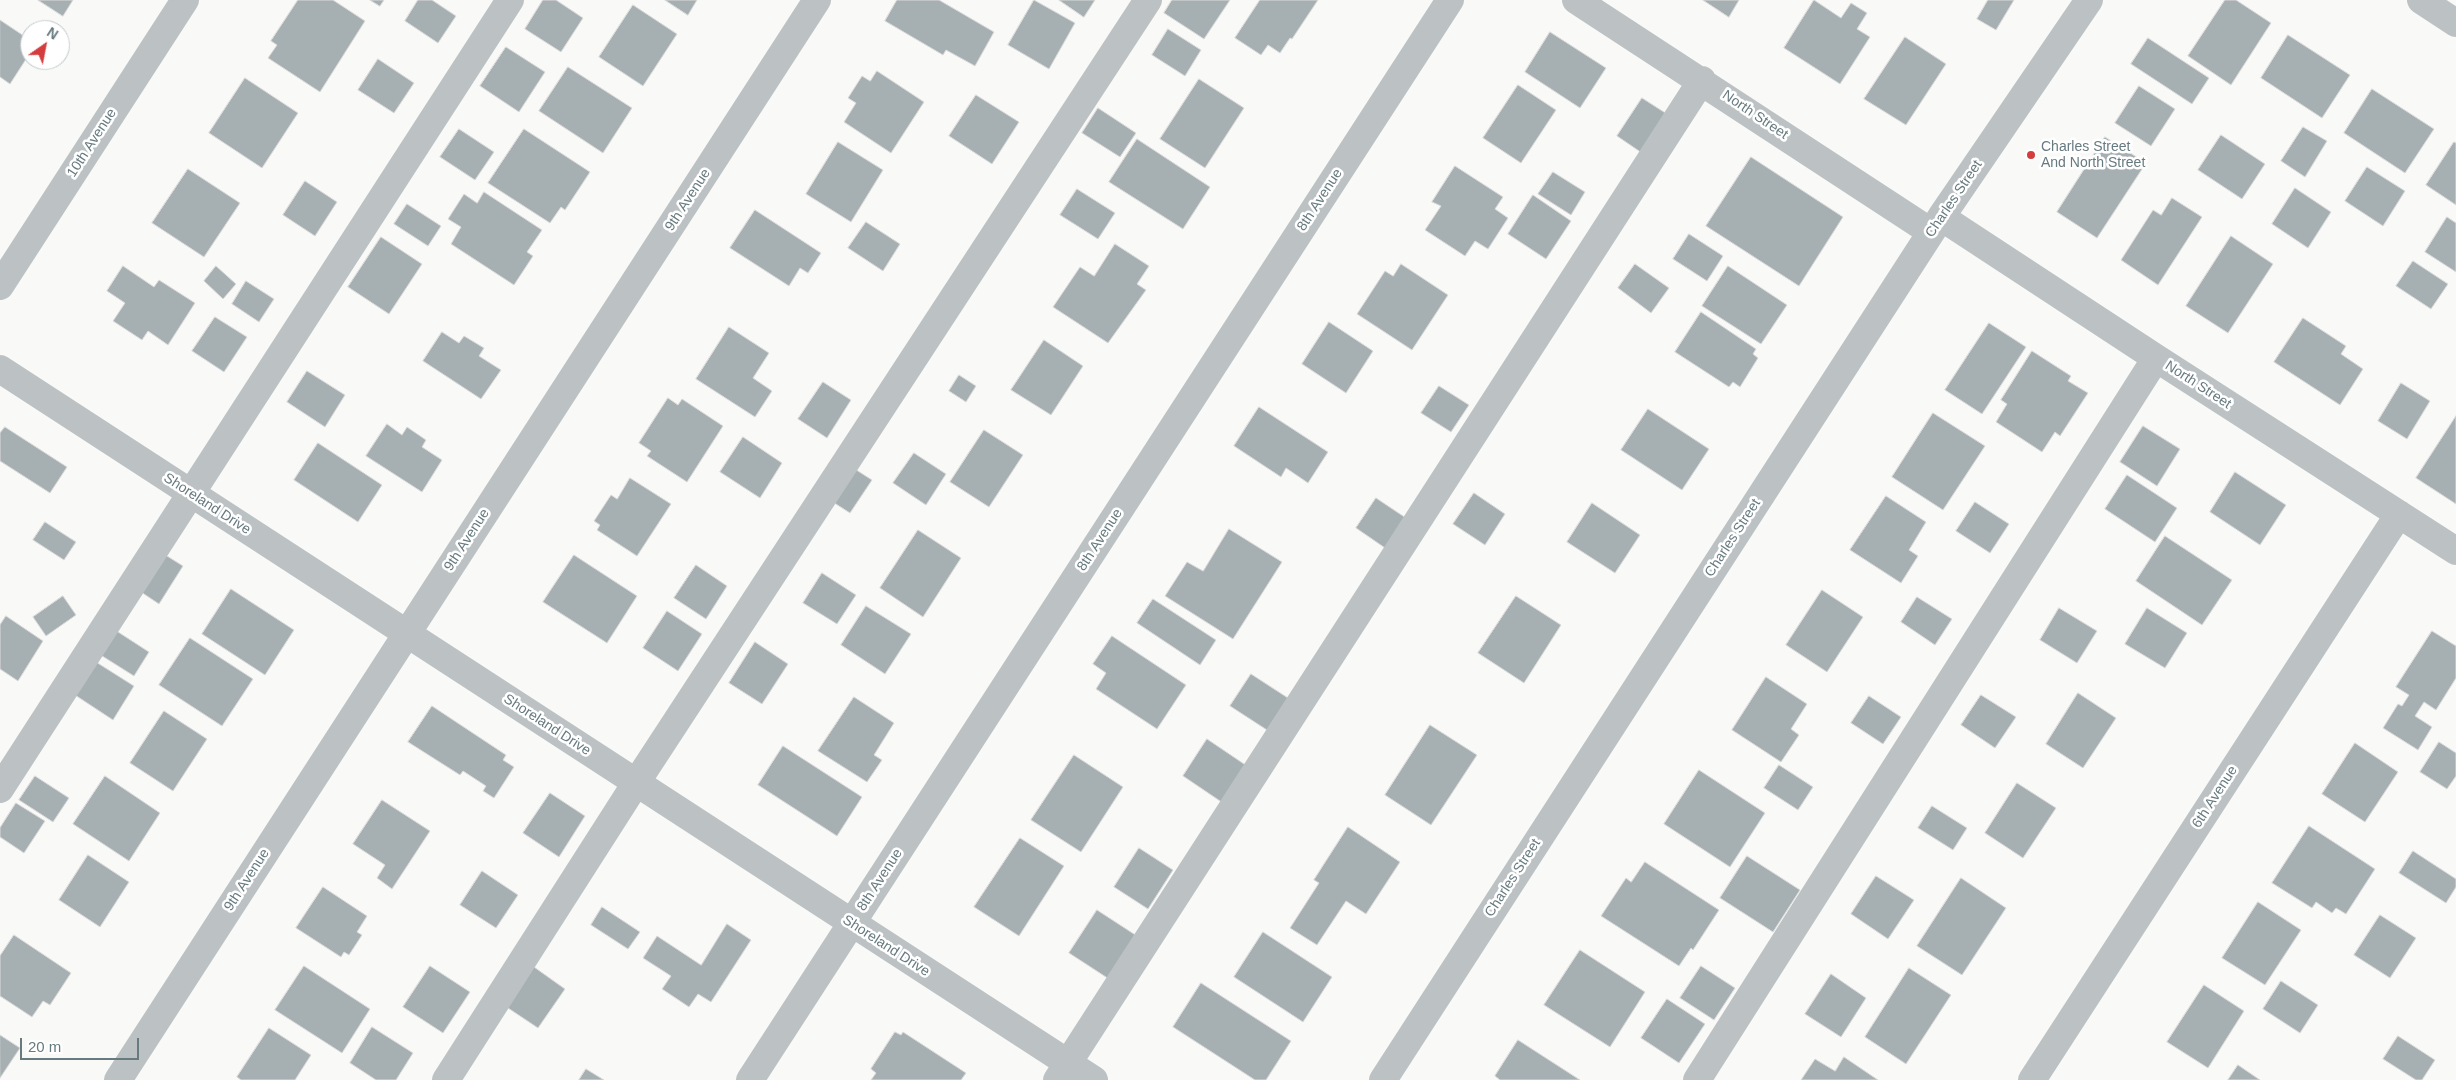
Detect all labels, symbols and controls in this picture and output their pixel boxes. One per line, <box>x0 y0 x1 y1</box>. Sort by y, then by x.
north arrow <box>20 20 70 70</box>
text: N <box>44 24 61 43</box>
street label: North Street <box>1719 87 1791 143</box>
street label: 10th Avenue <box>64 106 120 180</box>
place label: Charles Street And North Street <box>2041 139 2145 172</box>
marker: Charles Street And North Street <box>2025 149 2037 161</box>
street label: Charles Street <box>1922 157 1986 241</box>
street label: 9th Avenue <box>662 166 714 234</box>
street label: 8th Avenue <box>1294 166 1346 234</box>
street label: North Street <box>2162 357 2234 413</box>
street label: Shoreland Drive <box>160 470 254 538</box>
street label: Charles Street <box>1702 496 1764 580</box>
street label: 9th Avenue <box>441 506 493 574</box>
street label: 8th Avenue <box>1074 506 1126 574</box>
street label: Shoreland Drive <box>500 691 594 759</box>
street label: 6th Avenue <box>2189 763 2241 831</box>
street label: Charles Street <box>1482 836 1544 920</box>
street label: 9th Avenue <box>221 846 273 914</box>
street label: 8th Avenue <box>854 846 906 914</box>
street label: Shoreland Drive <box>839 912 933 980</box>
scale bar <box>22 1028 141 1060</box>
text: 20 m <box>28 1038 61 1055</box>

